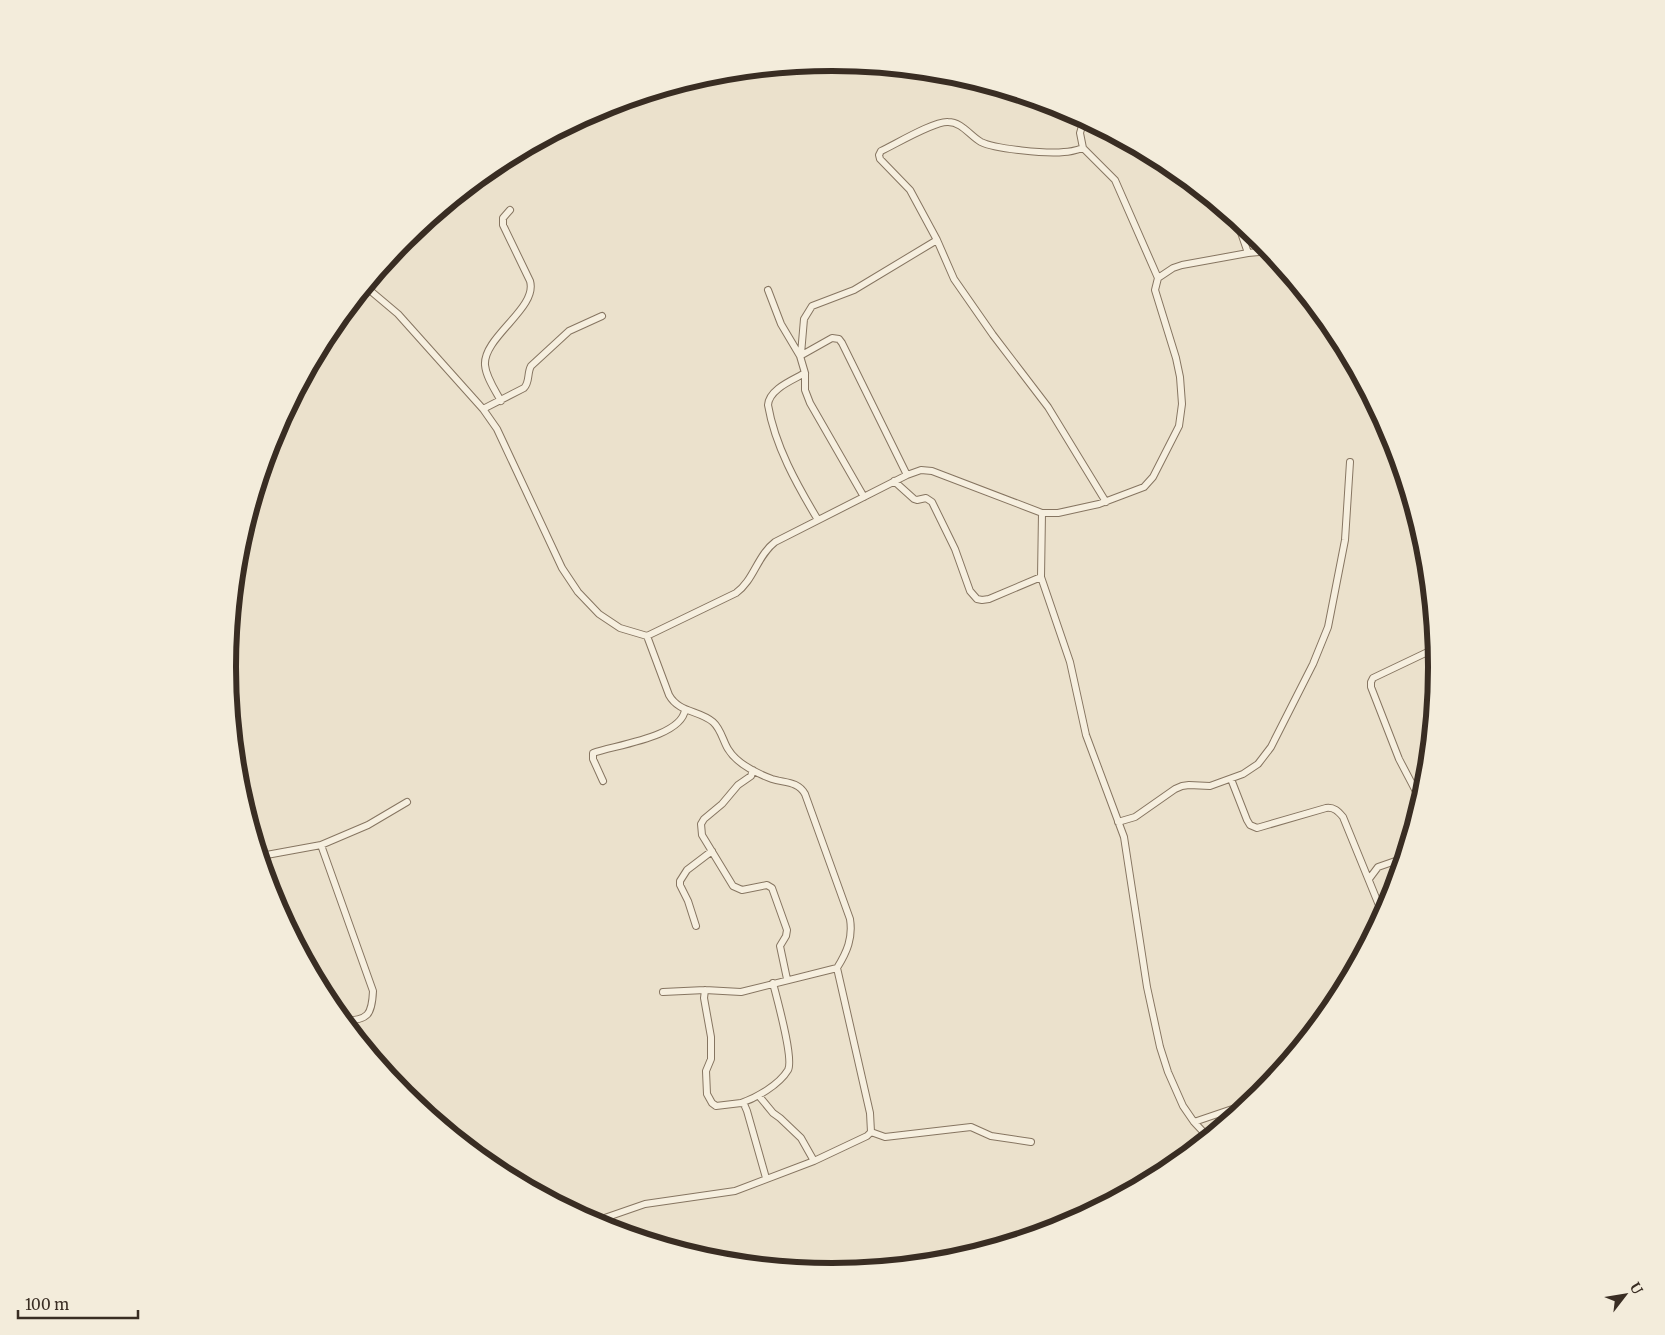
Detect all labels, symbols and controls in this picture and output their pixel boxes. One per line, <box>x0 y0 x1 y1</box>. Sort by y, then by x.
north arrow <box>1600 1270 1650 1320</box>
text: U <box>1626 1279 1647 1298</box>
scale bar <box>18 1288 138 1320</box>
text: 100 m <box>25 1295 69 1314</box>

